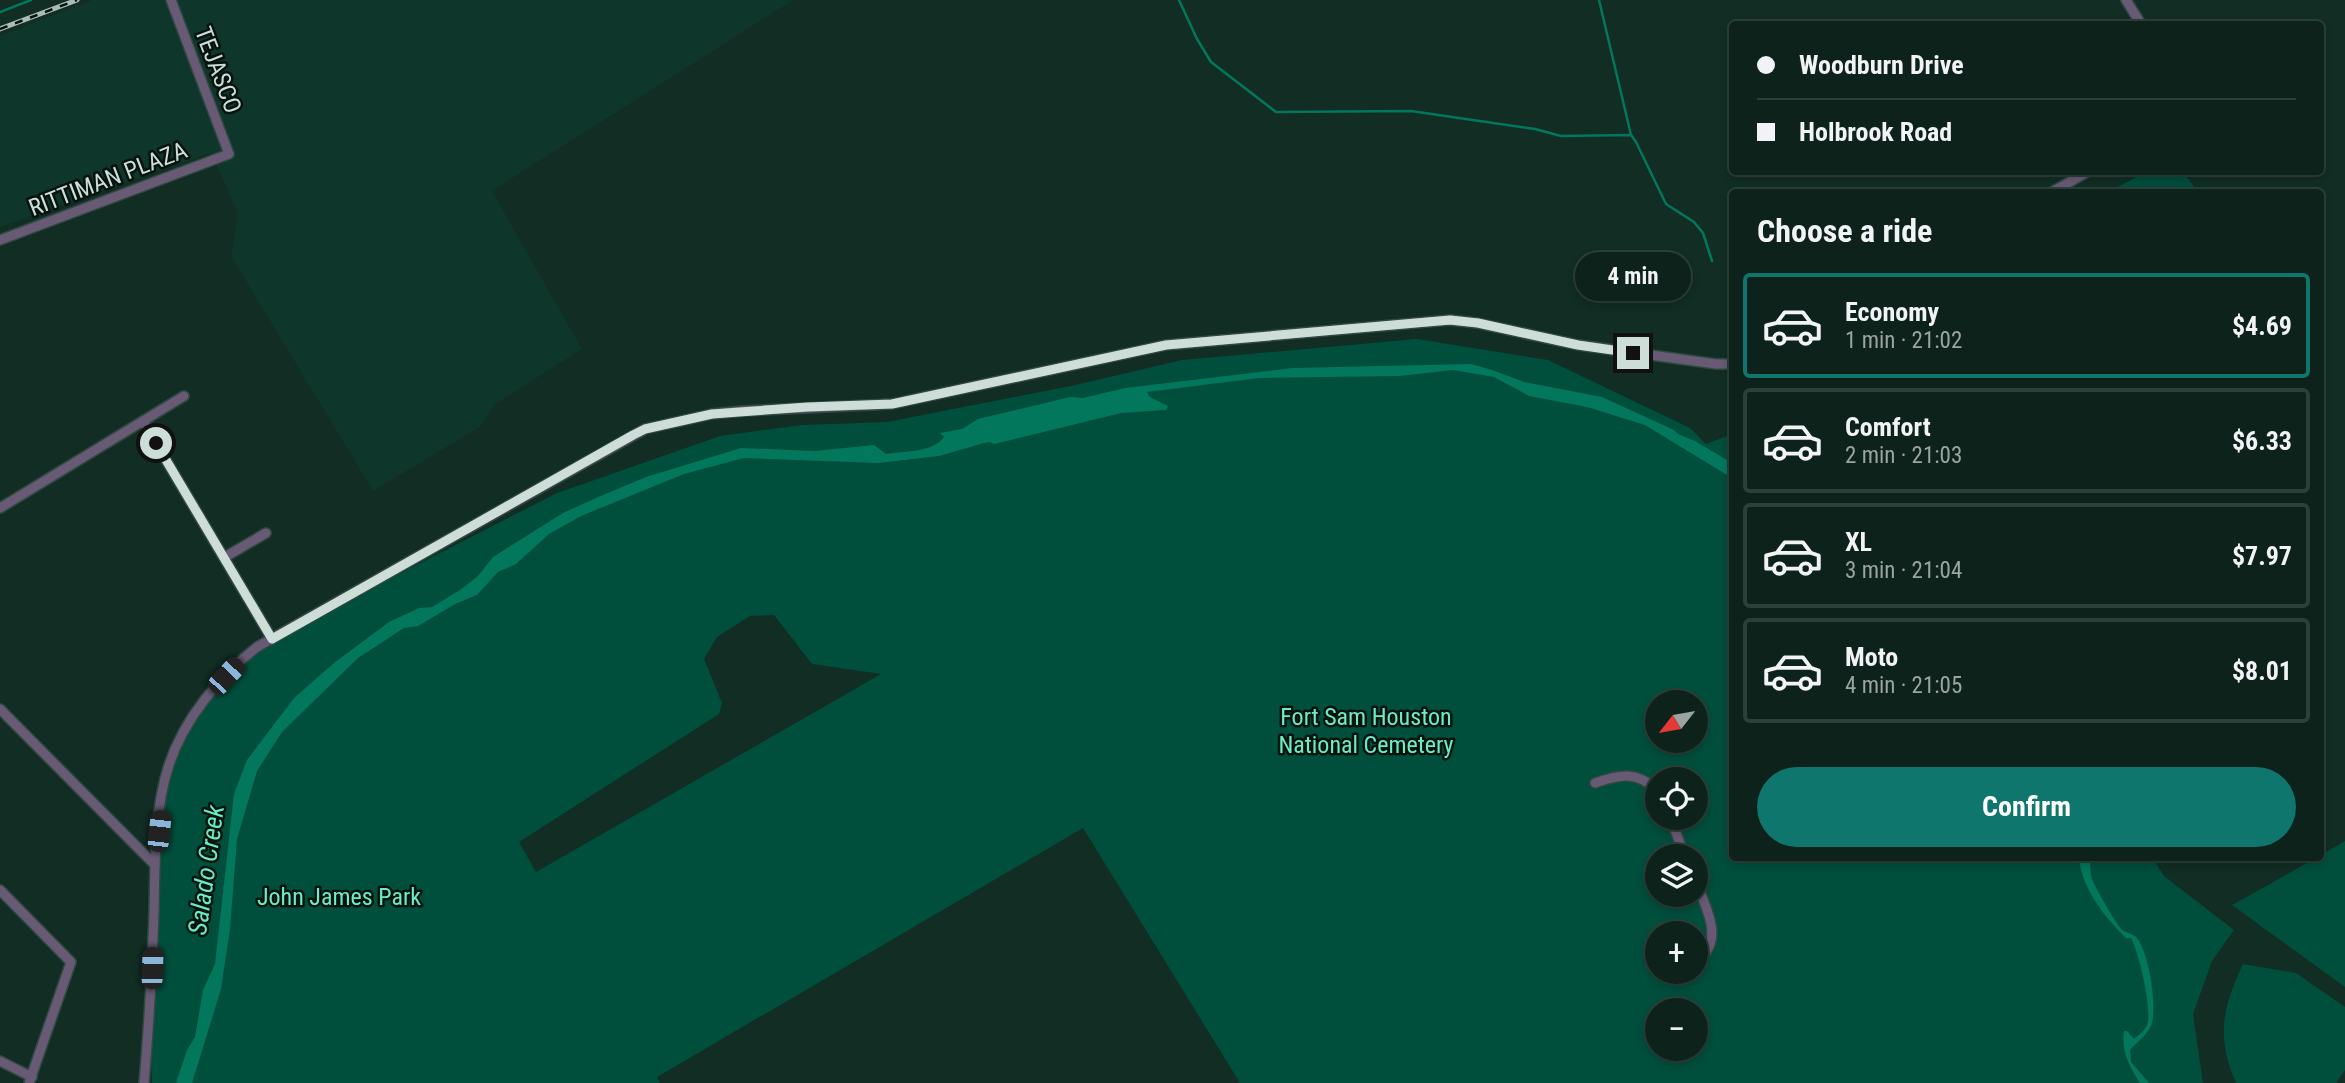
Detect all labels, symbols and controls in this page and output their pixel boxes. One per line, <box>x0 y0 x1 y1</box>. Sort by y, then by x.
street label: TEJASCO <box>189 23 247 117</box>
text: Woodburn Drive <box>1799 50 1964 80</box>
text: Holbrook Road <box>1799 117 1952 147</box>
street label: RITTIMAN PLAZA <box>25 136 191 222</box>
text: Choose a ride <box>1757 212 1932 250</box>
callout: 4 min <box>1575 252 1691 300</box>
text: 4 min <box>1607 263 1659 290</box>
icon: car <box>1761 294 1824 357</box>
text: Economy <box>1845 297 1939 327</box>
text: $4.69 <box>2232 311 2292 341</box>
text: 1 min · 21:02 <box>1845 327 1962 354</box>
route end <box>1617 337 1649 369</box>
icon: car <box>1761 409 1824 472</box>
text: Comfort <box>1845 412 1931 442</box>
text: $6.33 <box>2232 426 2292 456</box>
route start <box>140 427 172 459</box>
text: 2 min · 21:03 <box>1845 442 1962 469</box>
icon: car <box>1761 524 1824 587</box>
text: XL <box>1845 527 1872 557</box>
text: $7.97 <box>2232 541 2292 571</box>
text: 3 min · 21:04 <box>1845 557 1962 584</box>
icon: car <box>1761 639 1824 702</box>
text: Moto <box>1845 642 1898 672</box>
car <box>204 653 249 699</box>
text: $8.01 <box>2232 656 2292 686</box>
text: 4 min · 21:05 <box>1845 672 1962 699</box>
north arrow <box>1645 690 1708 752</box>
map controls <box>1645 690 1708 1061</box>
park label: Fort Sam Houston National Cemetery <box>1278 703 1454 759</box>
button: locate <box>1645 767 1708 830</box>
button: Confirm <box>1757 767 2296 847</box>
water label: Salado Creek <box>182 802 230 937</box>
car <box>147 809 172 853</box>
button: layers <box>1645 844 1708 907</box>
park label: John James Park <box>257 883 421 911</box>
button: + <box>1645 921 1708 984</box>
car <box>141 947 164 989</box>
button: − <box>1645 998 1708 1061</box>

